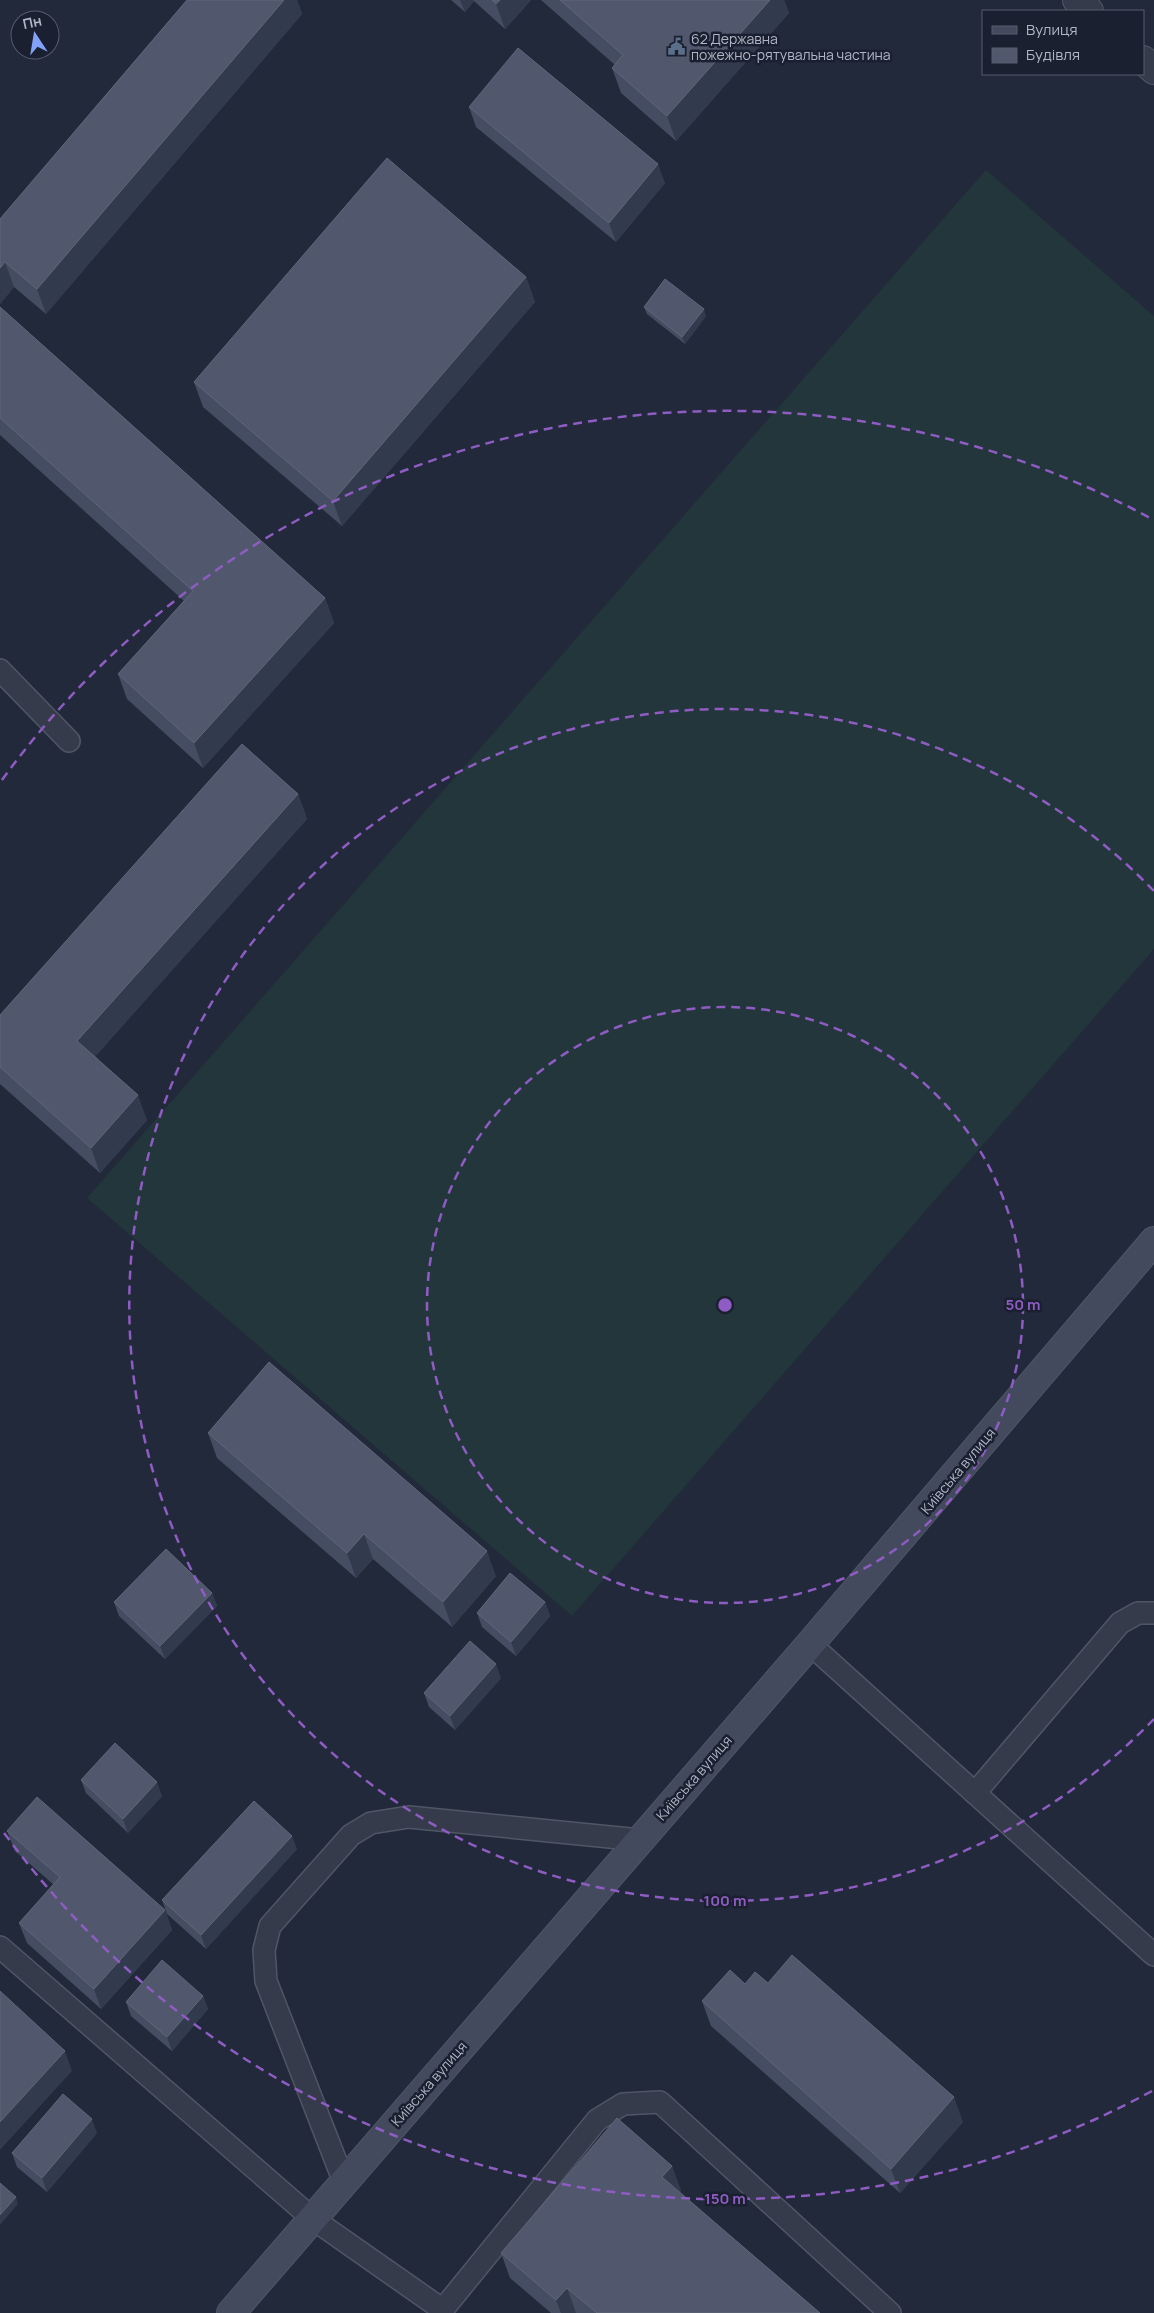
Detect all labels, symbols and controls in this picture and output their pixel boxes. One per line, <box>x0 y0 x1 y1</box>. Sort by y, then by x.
north arrow <box>10 10 60 60</box>
legend <box>982 10 1144 75</box>
text: Пн <box>21 11 43 33</box>
text: Вулиця <box>1026 19 1078 40</box>
place label: 62 Державна пожежно-рятувальна частина <box>691 29 891 64</box>
public building icon: 62 Державна пожежно-рятувальна частина <box>667 37 687 57</box>
text: Будівля <box>1026 44 1080 65</box>
text: 50 m <box>1005 1294 1041 1315</box>
centre of rings <box>716 1296 734 1314</box>
street label: Київська вулиця <box>916 1424 999 1518</box>
street label: Київська вулиця <box>651 1731 736 1824</box>
text: 100 m <box>704 1890 746 1911</box>
street label: Київська вулиця <box>386 2037 471 2130</box>
text: 150 m <box>704 2188 746 2209</box>

